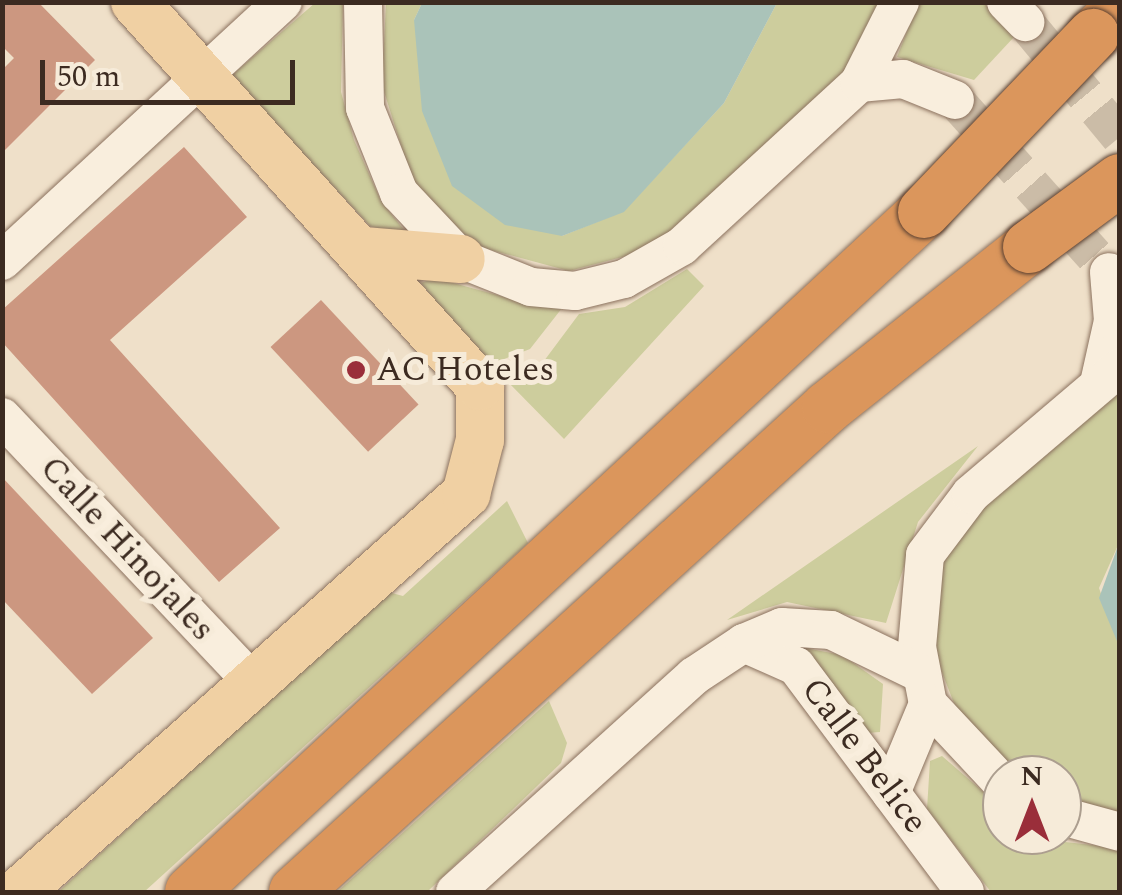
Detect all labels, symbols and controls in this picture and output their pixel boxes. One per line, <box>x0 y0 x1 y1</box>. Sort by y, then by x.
scale bar <box>45 40 300 102</box>
text: 50 m <box>57 54 120 100</box>
place label: AC Hoteles <box>376 349 554 391</box>
marker: AC Hoteles <box>345 359 367 381</box>
street label: Calle Hinojales <box>31 448 223 650</box>
street label: Calle Belice <box>792 670 936 842</box>
north arrow <box>982 755 1082 855</box>
text: N <box>1021 755 1043 798</box>

